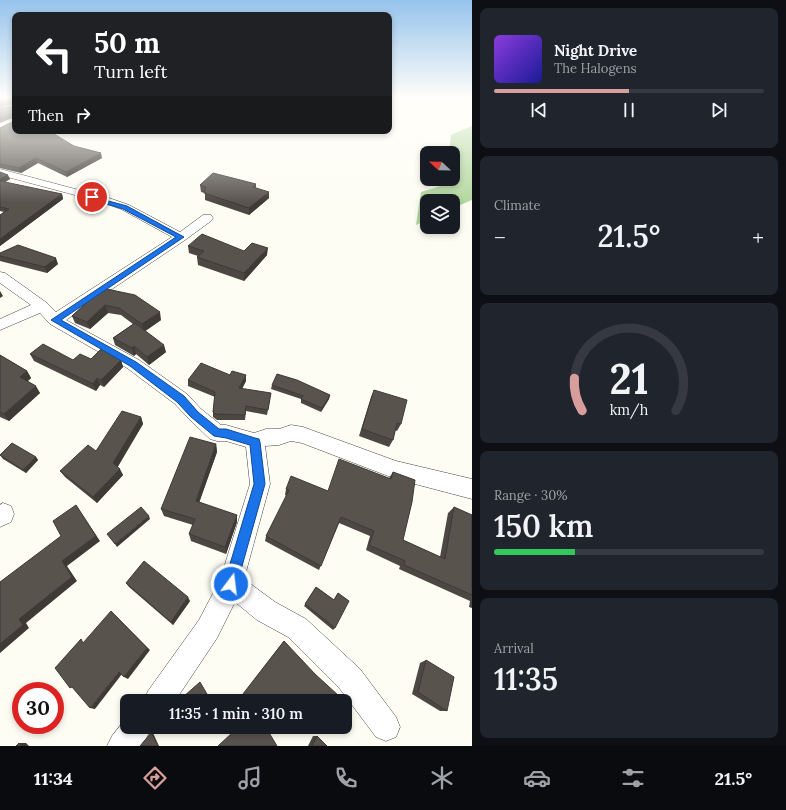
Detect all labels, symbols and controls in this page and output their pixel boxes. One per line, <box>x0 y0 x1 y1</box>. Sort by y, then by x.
text: 50 m <box>94 25 160 61</box>
icon: left <box>28 28 80 80</box>
text: Night Drive <box>554 41 637 60</box>
text: Turn left <box>94 60 167 83</box>
text: The Halogens <box>554 60 637 77</box>
icon: previous <box>528 99 550 121</box>
icon: pause <box>618 99 640 121</box>
icon: next <box>708 99 730 121</box>
icon: right <box>72 104 94 126</box>
text: Then <box>28 106 64 125</box>
north arrow <box>420 146 460 186</box>
map controls <box>420 146 460 234</box>
pin <box>75 180 109 214</box>
icon: arrive <box>81 186 103 208</box>
button: layers <box>420 194 460 234</box>
text: Climate <box>494 197 541 214</box>
text: 21.5° <box>598 217 660 255</box>
text: − <box>494 223 506 251</box>
text: + <box>752 223 764 251</box>
text: 21 <box>609 352 649 405</box>
text: km/h <box>610 401 649 420</box>
text: Range · 30% <box>494 487 568 504</box>
text: 150 km <box>494 507 593 545</box>
position arrow <box>210 563 252 605</box>
text: Arrival <box>494 640 534 657</box>
text: 11:35 <box>494 660 558 698</box>
speed limit sign: 30 <box>12 682 64 734</box>
text: 11:35 · 1 min · 310 m <box>169 704 303 723</box>
icon: directions <box>141 764 169 792</box>
icon: music <box>236 764 264 792</box>
icon: phone <box>332 764 360 792</box>
icon: climate <box>428 764 456 792</box>
icon: car <box>523 764 551 792</box>
icon: filters <box>619 764 647 792</box>
text: 11:34 <box>34 767 73 790</box>
text: 21.5° <box>714 767 752 790</box>

